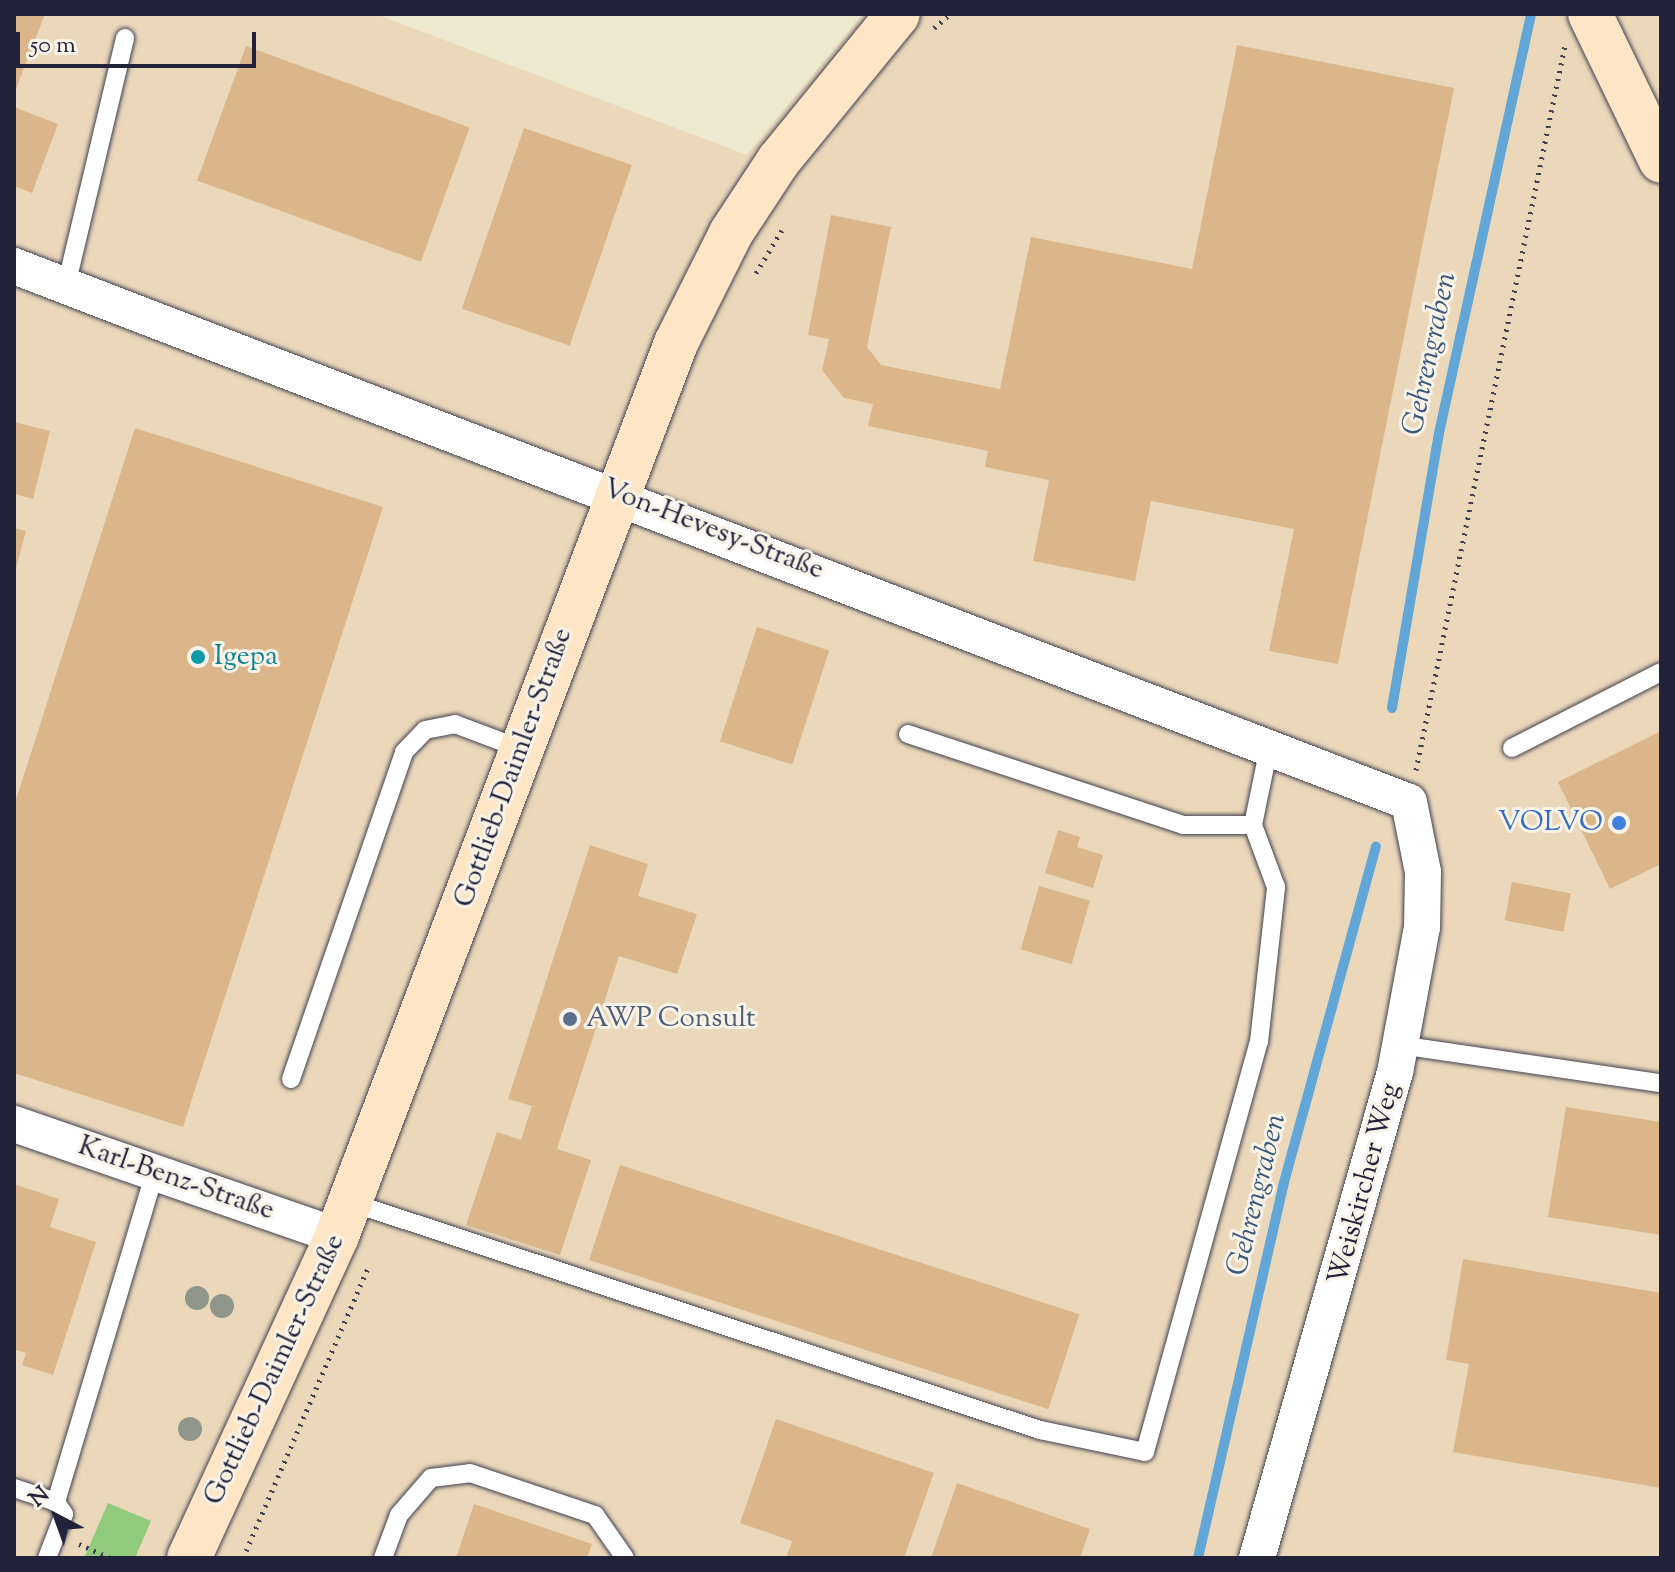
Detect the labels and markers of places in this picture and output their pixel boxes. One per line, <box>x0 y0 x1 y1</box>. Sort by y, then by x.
place label: Igepa <box>214 640 278 674</box>
marker: Igepa <box>189 648 207 666</box>
place label: VOLVO <box>1498 806 1603 840</box>
marker: VOLVO <box>1610 814 1628 832</box>
place label: AWP Consult <box>586 1002 756 1036</box>
marker: AWP Consult <box>561 1010 579 1028</box>

